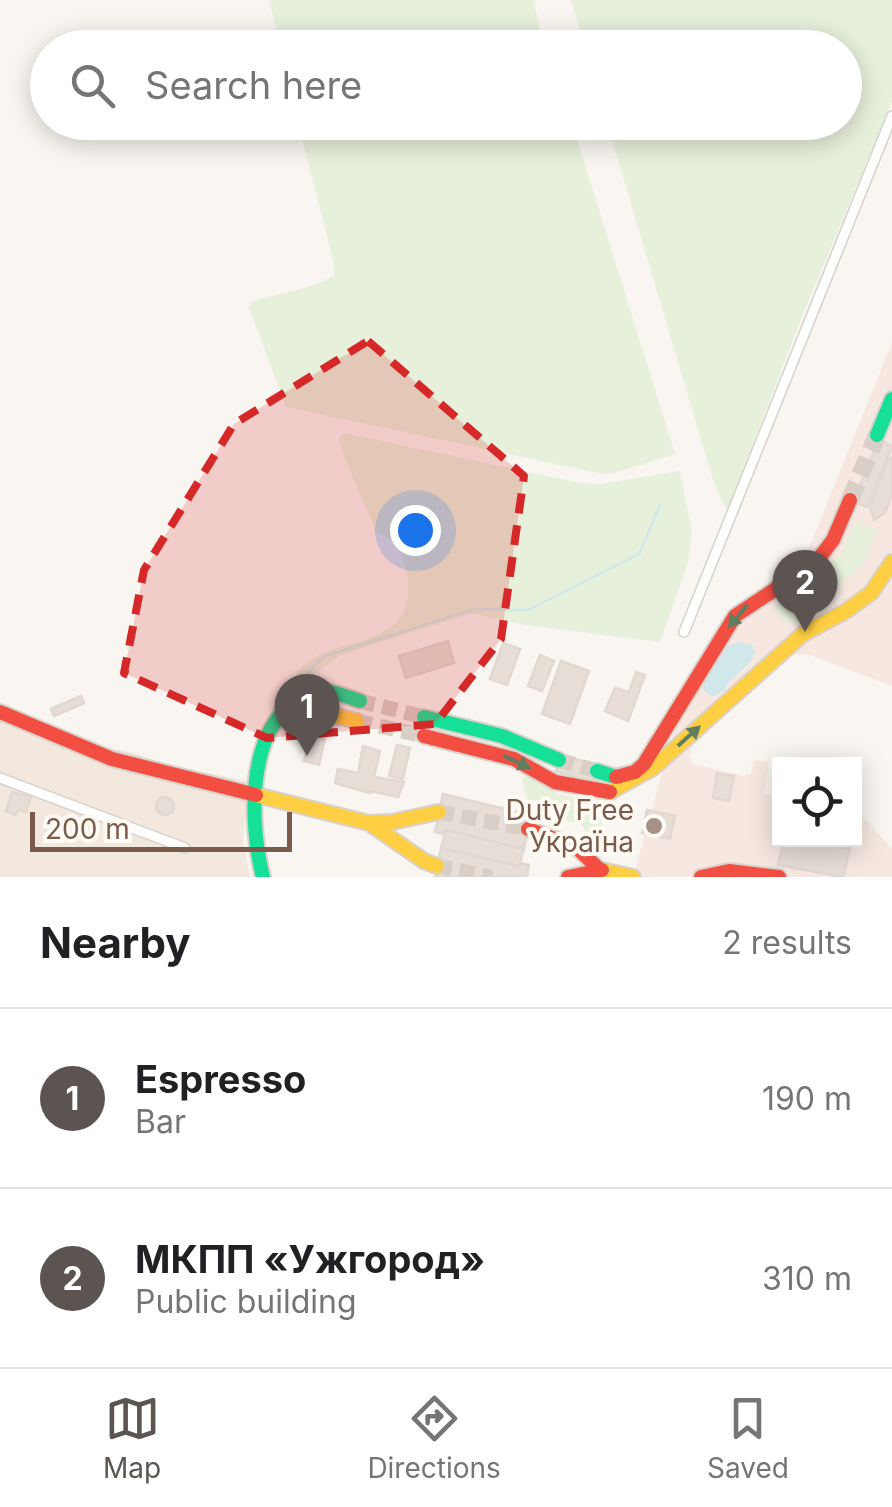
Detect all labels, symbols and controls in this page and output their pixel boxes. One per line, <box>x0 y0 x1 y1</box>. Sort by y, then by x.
search box <box>30 30 862 140</box>
icon: search <box>65 58 120 113</box>
text: Search here <box>145 62 362 108</box>
your location <box>390 505 441 556</box>
pin: 2 <box>772 550 838 632</box>
one-way arrow <box>727 604 749 629</box>
pin: 1 <box>274 674 340 756</box>
one-way arrow <box>676 725 701 747</box>
one-way arrow <box>503 754 532 771</box>
map controls <box>772 757 862 847</box>
button: locate <box>772 757 862 847</box>
place label: Duty Free Україна <box>505 793 634 859</box>
scale bar <box>30 807 292 851</box>
text: 200 m <box>45 812 130 846</box>
marker: Duty Free Україна <box>643 815 665 837</box>
text: Nearby <box>40 917 191 968</box>
text: 2 results <box>722 923 852 962</box>
text: Espresso <box>135 1056 306 1102</box>
text: 1 <box>66 1079 79 1118</box>
text: 190 m <box>762 1079 852 1118</box>
text: Bar <box>135 1102 186 1141</box>
text: МКПП «Ужгород» <box>135 1236 485 1282</box>
text: 2 <box>62 1259 83 1298</box>
text: 310 m <box>762 1259 852 1298</box>
text: Public building <box>135 1282 357 1321</box>
tab: Map <box>103 1391 161 1485</box>
tab: Directions <box>367 1391 501 1485</box>
tab: Saved <box>707 1391 789 1485</box>

